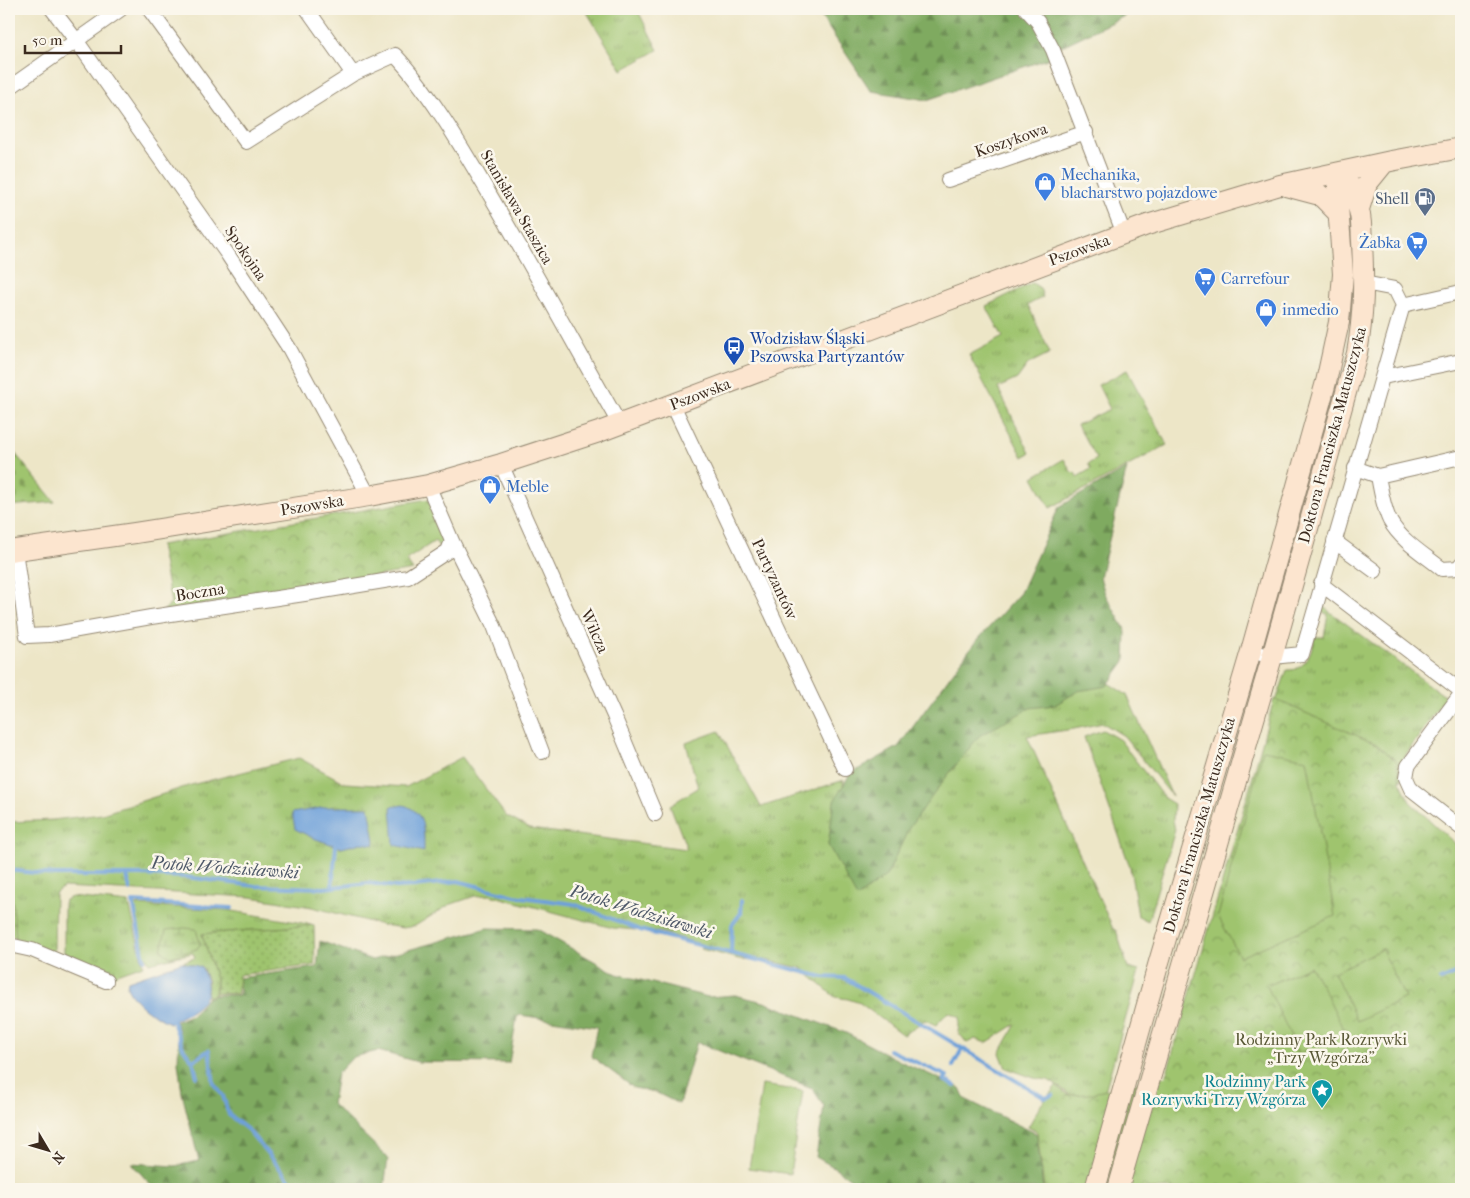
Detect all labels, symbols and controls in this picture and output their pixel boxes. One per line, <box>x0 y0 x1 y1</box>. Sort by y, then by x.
scale bar <box>25 22 121 54</box>
text: 50 m <box>32 31 63 49</box>
street label: Koszykowa <box>972 118 1050 161</box>
street label: Stanisława Staszica <box>477 147 558 268</box>
place label: Mechanika, blacharstwo pojazdowe <box>1060 165 1217 202</box>
shop icon: Mechanika, blacharstwo pojazdowe <box>1033 171 1057 202</box>
fuel station icon: Shell <box>1413 186 1437 217</box>
place label: Shell <box>1375 189 1410 208</box>
street label: Spokojna <box>221 222 271 284</box>
street label: Pszowska <box>1046 230 1113 270</box>
supermarket icon: Żabka <box>1405 230 1429 261</box>
place label: Żabka <box>1359 233 1402 252</box>
supermarket icon: Carrefour <box>1193 266 1217 297</box>
place label: Carrefour <box>1221 269 1290 288</box>
shop icon: inmedio <box>1254 297 1278 328</box>
place label: inmedio <box>1282 300 1339 319</box>
street label: Doktora Franciszka Matuszczyka <box>1294 324 1370 545</box>
place label: Wodzisław Śląski Pszowska Partyzantów <box>749 328 905 366</box>
bus stop icon: Wodzisław Śląski Pszowska Partyzantów <box>722 335 746 366</box>
street label: Pszowska <box>667 373 734 414</box>
shop icon: Meble <box>478 474 502 505</box>
place label: Meble <box>506 477 549 496</box>
street label: Pszowska <box>279 491 346 519</box>
street label: Partyzantów <box>748 536 802 623</box>
street label: Boczna <box>174 579 226 605</box>
street label: Wilcza <box>577 605 613 657</box>
street label: Doktora Franciszka Matuszczyka <box>1159 714 1239 935</box>
water label: Potok Wodzisławski <box>149 852 301 884</box>
water label: Potok Wodzisławski <box>566 880 717 944</box>
park label: Rodzinny Park Rozrywki „Trzy Wzgórza” <box>1235 1030 1407 1067</box>
place label: Rodzinny Park Rozrywki Trzy Wzgórza <box>1141 1072 1307 1109</box>
place icon: Rodzinny Park Rozrywki Trzy Wzgórza <box>1310 1078 1334 1109</box>
north arrow <box>22 1126 72 1176</box>
text: N <box>48 1148 68 1167</box>

